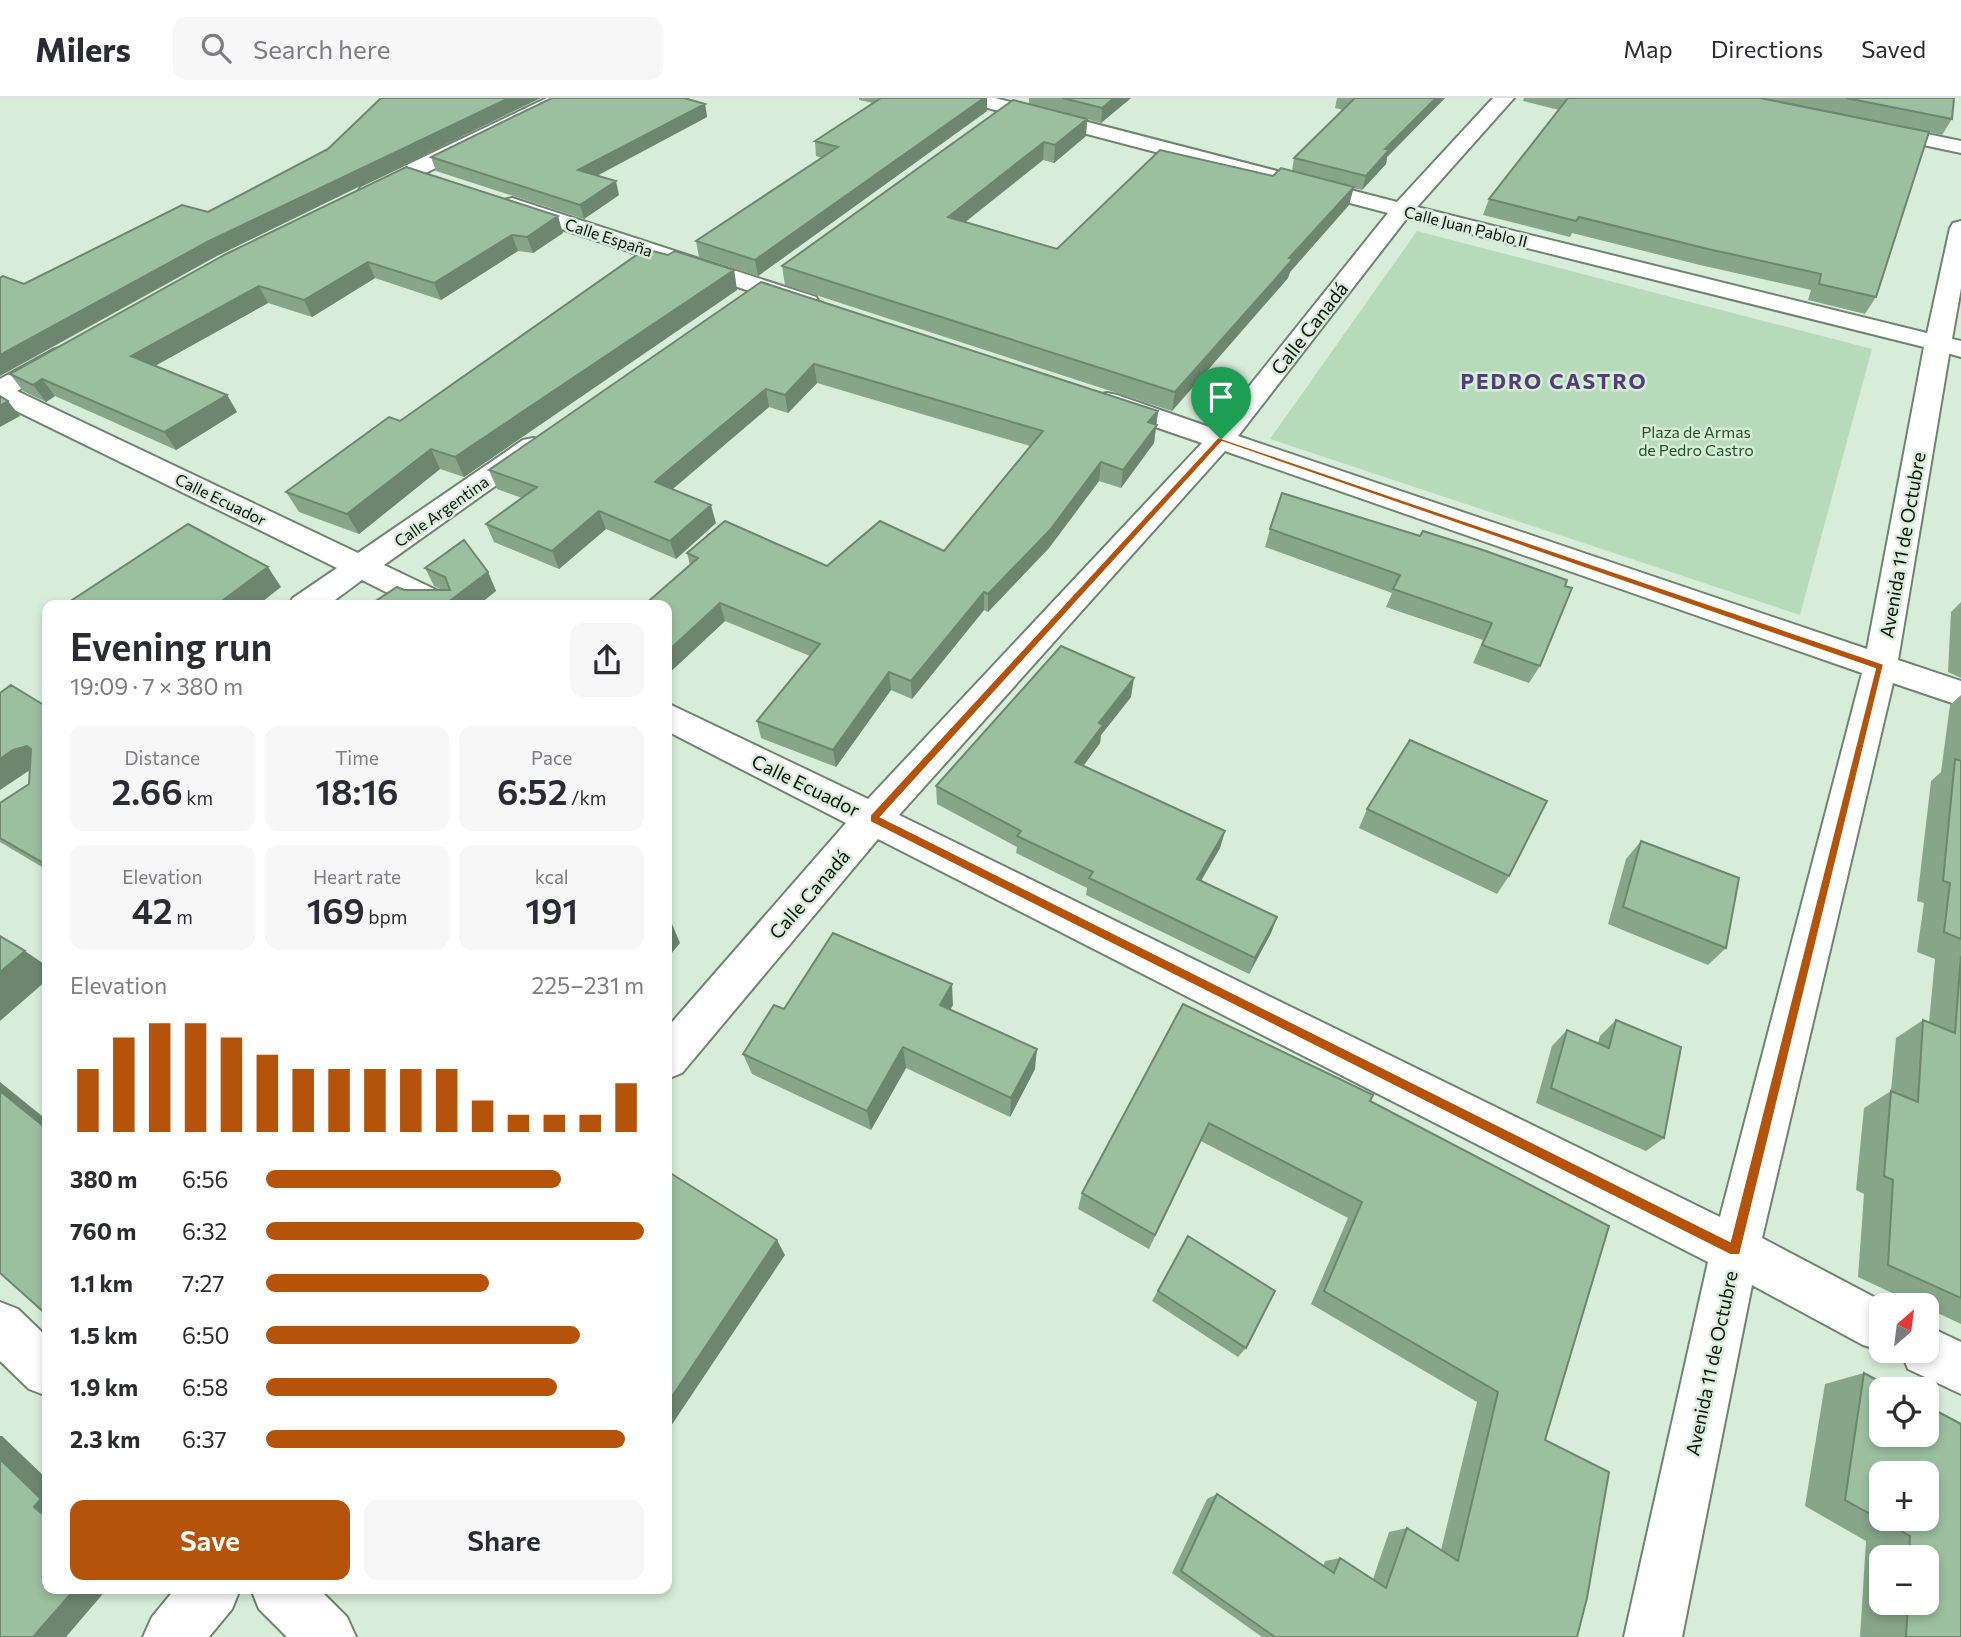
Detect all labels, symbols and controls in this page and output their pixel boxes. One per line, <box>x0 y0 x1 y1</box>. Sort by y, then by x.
search box <box>173 17 663 80</box>
text: Milers <box>35 28 131 69</box>
icon: search <box>197 29 235 67</box>
text: Search here <box>253 33 390 64</box>
text: Map <box>1623 34 1673 63</box>
text: Directions <box>1711 34 1823 63</box>
text: Saved <box>1861 34 1926 63</box>
street label: Calle Juan Pablo II <box>1402 201 1530 251</box>
street label: Calle España <box>563 214 655 260</box>
street label: Calle Canadá <box>1266 277 1352 379</box>
pin <box>1191 367 1251 439</box>
district label: PEDRO CASTRO <box>1460 368 1648 393</box>
icon: arrive <box>1202 378 1240 416</box>
park label: Plaza de Armas de Pedro Castro <box>1638 422 1754 459</box>
street label: Avenida 11 de Octubre <box>1874 450 1930 640</box>
street label: Calle Ecuador <box>172 469 270 529</box>
street label: Calle Argentina <box>390 471 492 551</box>
text: Evening run <box>70 622 273 669</box>
button: share <box>570 623 644 697</box>
text: 19:09 · 7 × 380 m <box>70 672 243 700</box>
text: Distance <box>125 746 200 769</box>
text: Time <box>335 746 379 769</box>
text: Pace <box>531 746 572 769</box>
street label: Calle Ecuador <box>748 749 864 821</box>
text: 2.66 <box>112 769 183 812</box>
text: 18:16 <box>315 769 399 812</box>
text: 6:52 <box>497 769 567 812</box>
text: km <box>183 786 213 809</box>
text: /km <box>567 786 606 809</box>
street label: Calle Canadá <box>764 845 854 943</box>
text: Elevation <box>122 865 202 888</box>
text: Heart rate <box>313 865 401 888</box>
text: kcal <box>535 865 569 888</box>
text: 42 <box>132 888 173 931</box>
text: 169 <box>307 888 365 931</box>
text: 191 <box>525 888 578 931</box>
text: m <box>173 905 193 928</box>
text: bpm <box>365 905 407 928</box>
text: Elevation <box>70 971 167 999</box>
text: 225–231 m <box>532 971 644 999</box>
text: 380 m <box>70 1165 137 1193</box>
text: 6:56 <box>182 1165 229 1193</box>
text: 760 m <box>70 1217 136 1245</box>
text: 6:32 <box>182 1217 227 1245</box>
street label: Avenida 11 de Octubre <box>1680 1268 1742 1458</box>
text: 1.1 km <box>70 1269 133 1297</box>
text: 7:27 <box>182 1269 224 1297</box>
north arrow <box>1869 1293 1939 1363</box>
map controls <box>1869 1293 1939 1615</box>
text: 1.5 km <box>70 1321 138 1349</box>
text: 6:50 <box>182 1321 230 1349</box>
text: 1.9 km <box>70 1373 138 1401</box>
text: 6:58 <box>182 1373 229 1401</box>
button: locate <box>1869 1377 1939 1447</box>
text: 2.3 km <box>70 1425 140 1453</box>
text: 6:37 <box>182 1425 227 1453</box>
button: + <box>1869 1461 1939 1531</box>
button: Save <box>70 1500 350 1580</box>
button: Share <box>364 1500 644 1580</box>
button: − <box>1869 1545 1939 1615</box>

